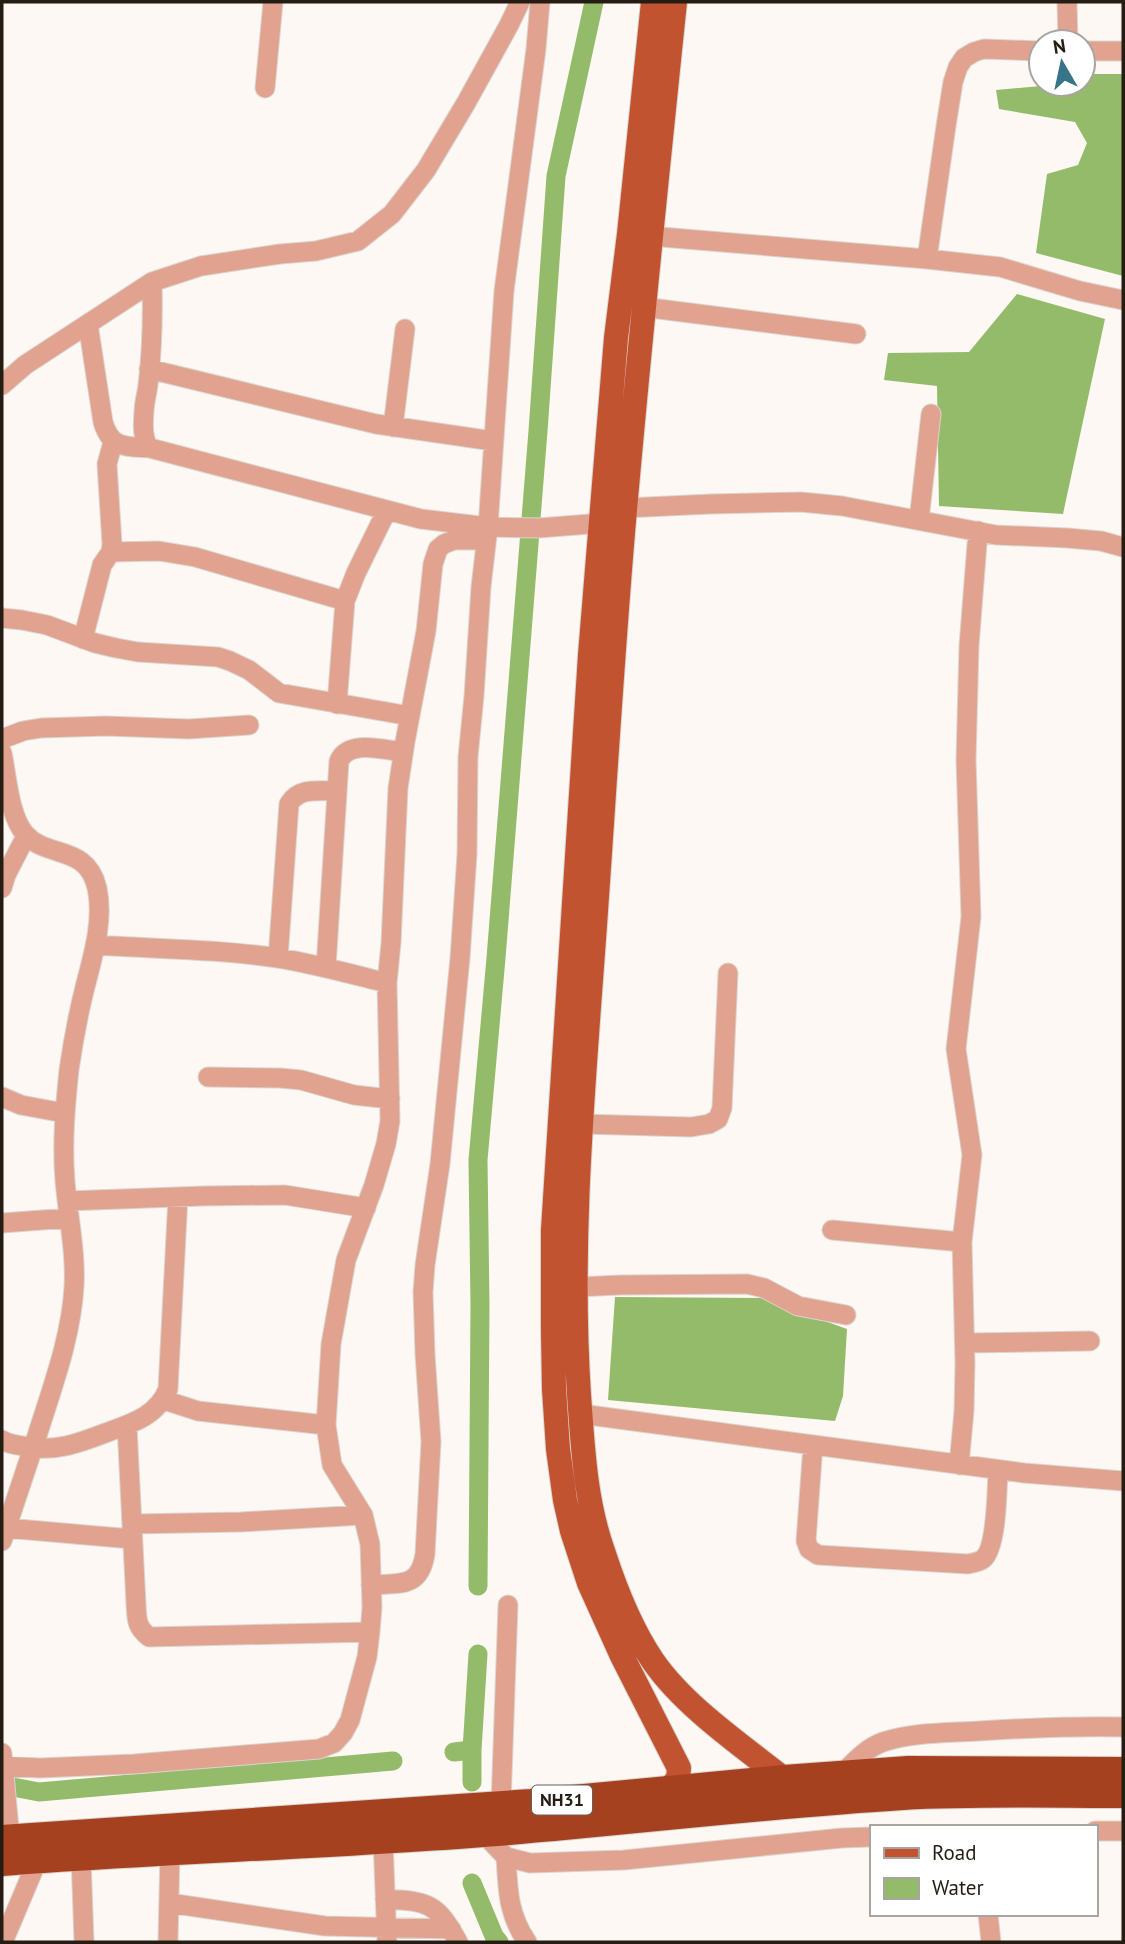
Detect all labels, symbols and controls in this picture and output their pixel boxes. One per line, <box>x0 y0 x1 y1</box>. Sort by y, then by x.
north arrow <box>1027 28 1097 98</box>
text: N <box>1051 33 1067 59</box>
road number: NH31 <box>532 1786 592 1814</box>
legend <box>870 1825 1097 1916</box>
text: Road <box>932 1839 976 1866</box>
text: Water <box>932 1874 984 1901</box>

